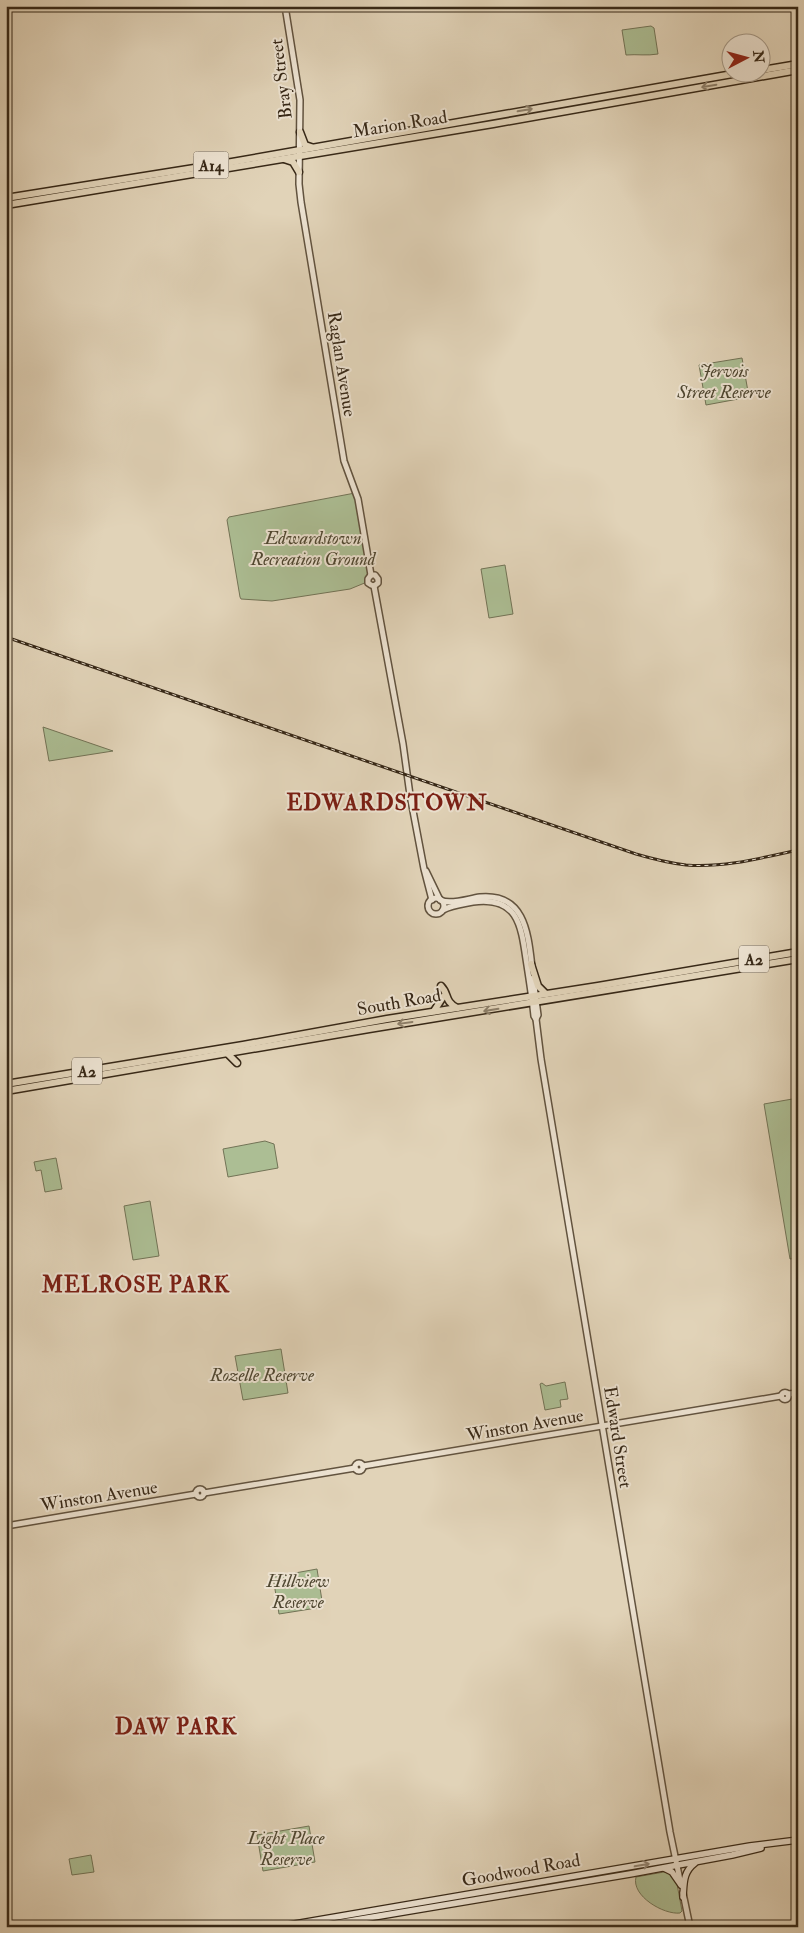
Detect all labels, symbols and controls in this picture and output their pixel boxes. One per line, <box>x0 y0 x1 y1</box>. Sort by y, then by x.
north arrow <box>722 32 772 82</box>
street label: Bray Street <box>265 37 298 120</box>
text: N <box>749 49 768 64</box>
one-way arrow <box>702 81 718 91</box>
one-way arrow <box>517 105 533 115</box>
street label: Marion Road <box>351 106 449 143</box>
road number: A14 <box>194 152 228 178</box>
street label: Raglan Avenue <box>322 310 361 419</box>
park label: Jervois Street Reserve <box>676 360 772 404</box>
park label: Edwardstown Recreation Ground <box>250 527 377 571</box>
district label: EDWARDSTOWN <box>287 789 487 817</box>
road number: A2 <box>739 946 769 972</box>
street label: South Road <box>355 984 443 1021</box>
one-way arrow <box>484 1005 500 1015</box>
one-way arrow <box>398 1018 414 1028</box>
road number: A2 <box>72 1058 102 1084</box>
district label: MELROSE PARK <box>41 1271 230 1299</box>
park label: Rozelle Reserve <box>209 1364 315 1387</box>
street label: Edward Street <box>598 1384 637 1490</box>
street label: Winston Avenue <box>464 1404 586 1447</box>
street label: Winston Avenue <box>38 1476 160 1517</box>
park label: Hillview Reserve <box>266 1570 329 1614</box>
district label: DAW PARK <box>115 1713 237 1741</box>
park label: Light Place Reserve <box>246 1827 326 1871</box>
street label: Goodwood Road <box>460 1849 582 1892</box>
one-way arrow <box>633 1860 649 1870</box>

